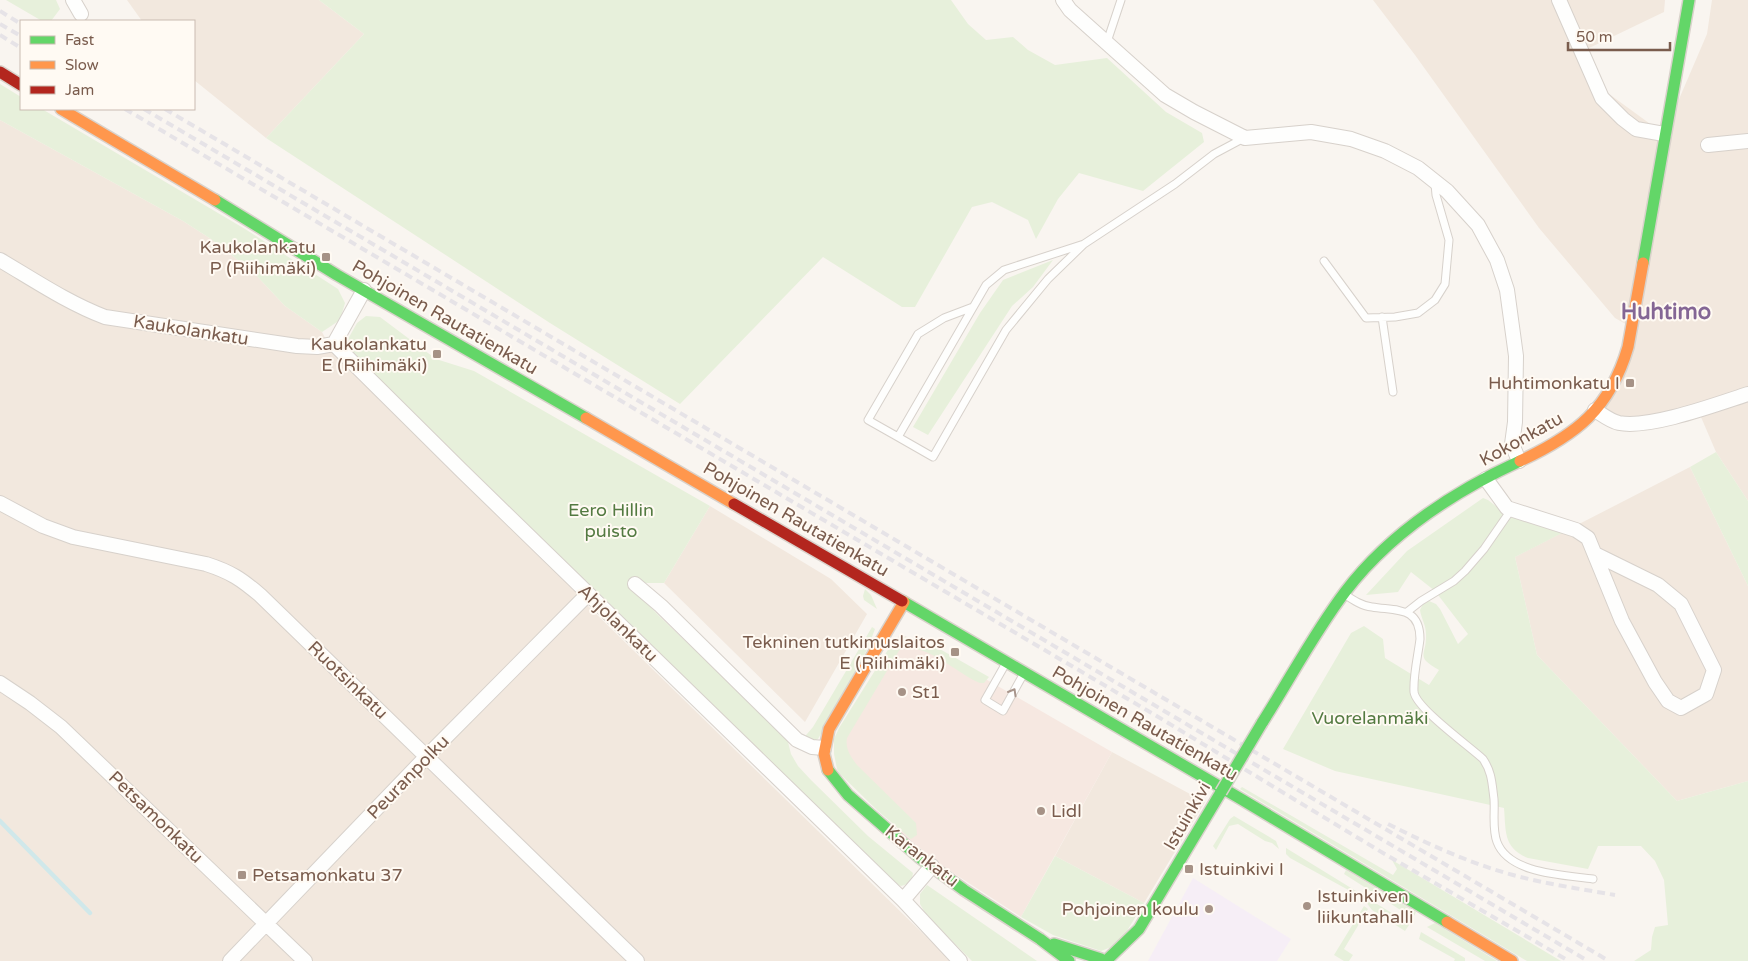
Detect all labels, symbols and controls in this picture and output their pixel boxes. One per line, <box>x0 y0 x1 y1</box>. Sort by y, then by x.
legend <box>20 20 195 110</box>
scale bar <box>1568 20 1670 52</box>
text: 50 m <box>1576 28 1613 46</box>
text: Fast <box>65 31 95 49</box>
text: Slow <box>65 56 99 74</box>
text: Jam <box>65 81 94 99</box>
place label: Kaukolankatu P (Riihimäki) <box>199 236 316 279</box>
marker: Kaukolankatu P (Riihimäki) <box>320 251 332 263</box>
street label: Pohjoinen Rautatienkatu <box>348 255 542 379</box>
district label: Huhtimo <box>1621 299 1711 325</box>
street label: Kaukolankatu <box>132 310 250 350</box>
place label: Kaukolankatu E (Riihimäki) <box>310 333 427 376</box>
marker: Kaukolankatu E (Riihimäki) <box>431 348 443 360</box>
place label: Huhtimonkatu I <box>1488 372 1620 394</box>
marker: Huhtimonkatu I <box>1624 377 1636 389</box>
street label: Kokonkatu <box>1475 407 1567 471</box>
street label: Pohjoinen Rautatienkatu <box>699 457 893 581</box>
park label: Eero Hillin puisto <box>568 499 654 542</box>
street label: Ahjolankatu <box>573 579 663 667</box>
place label: Tekninen tutkimuslaitos E (Riihimäki) <box>742 631 945 674</box>
street label: Ruotsinkatu <box>303 636 393 724</box>
marker: Tekninen tutkimuslaitos E (Riihimäki) <box>949 646 961 658</box>
street label: Pohjoinen Rautatienkatu <box>1048 661 1242 785</box>
place label: St1 <box>912 681 941 703</box>
marker: St1 <box>896 686 908 698</box>
one-way arrow <box>1007 688 1017 697</box>
park label: Vuorelanmäki <box>1312 707 1428 729</box>
street label: Peuranpolku <box>362 730 454 824</box>
street label: Petsamonkatu <box>104 766 208 868</box>
street label: Istuinkivi <box>1159 778 1215 854</box>
place label: Lidl <box>1051 800 1082 822</box>
marker: Lidl <box>1035 805 1047 817</box>
street label: Karankatu <box>881 820 963 892</box>
place label: Istuinkivi I <box>1199 858 1284 880</box>
marker: Istuinkivi I <box>1183 863 1195 875</box>
place label: Petsamonkatu 37 <box>252 864 403 886</box>
marker: Petsamonkatu 37 <box>236 869 248 881</box>
place label: Istuinkiven liikuntahalli <box>1317 885 1413 928</box>
place label: Pohjoinen koulu <box>1061 898 1199 920</box>
marker: Istuinkiven liikuntahalli <box>1301 900 1313 912</box>
marker: Pohjoinen koulu <box>1203 903 1215 915</box>

